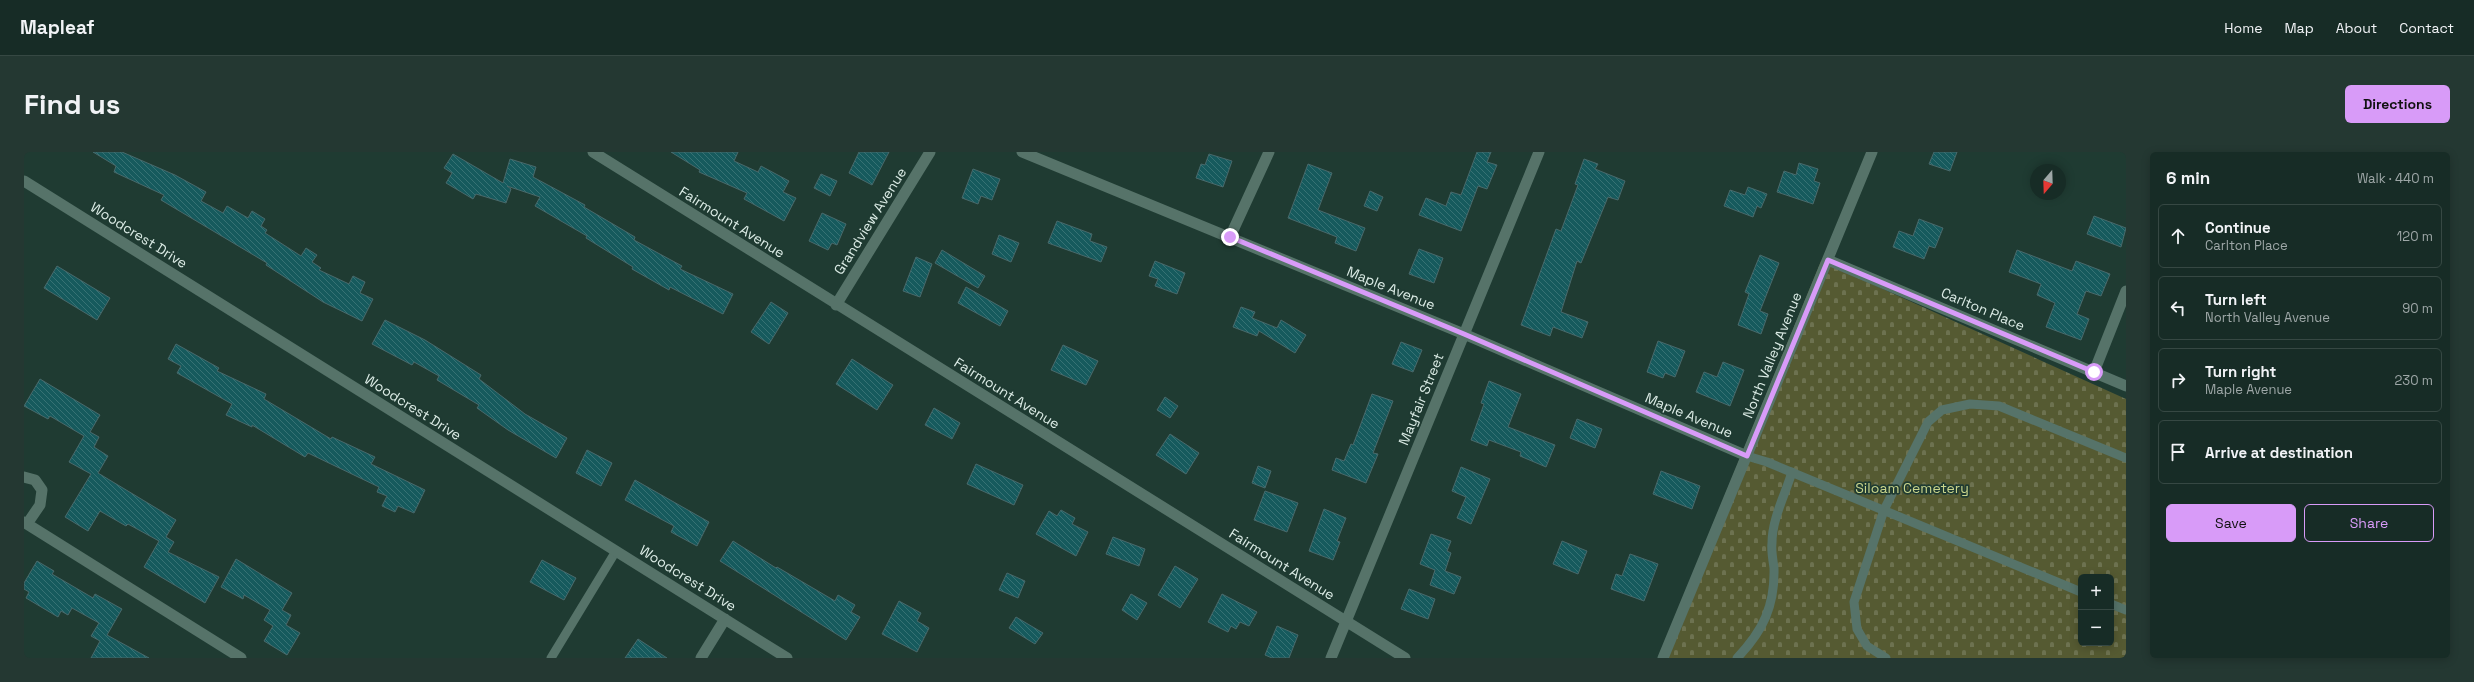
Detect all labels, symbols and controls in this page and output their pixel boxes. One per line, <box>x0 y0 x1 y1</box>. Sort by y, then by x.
text: Mapleaf <box>20 15 94 40</box>
text: Home <box>2224 19 2262 37</box>
text: Map <box>2284 19 2314 37</box>
text: About <box>2336 19 2377 37</box>
text: Contact <box>2399 19 2454 37</box>
button: Directions <box>2345 85 2450 123</box>
text: Find us <box>24 86 121 122</box>
street label: Grandview Avenue <box>830 164 910 278</box>
north arrow <box>2030 164 2066 200</box>
text: 6 min <box>2166 167 2210 189</box>
text: Walk · 440 m <box>2357 170 2434 187</box>
street label: Fairmount Avenue <box>676 182 788 262</box>
street label: Woodcrest Drive <box>87 198 191 272</box>
text: Continue <box>2205 218 2271 237</box>
icon: ahead <box>2167 225 2189 247</box>
route end <box>1221 228 1239 246</box>
text: 120 m <box>2397 228 2433 245</box>
text: Carlton Place <box>2205 237 2288 254</box>
street label: Maple Avenue <box>1344 262 1438 314</box>
street label: Carlton Place <box>1938 283 2028 335</box>
street label: North Valley Avenue <box>1738 289 1806 421</box>
text: Turn left <box>2205 290 2267 309</box>
icon: left <box>2167 297 2189 319</box>
text: 90 m <box>2402 300 2433 317</box>
text: North Valley Avenue <box>2205 309 2330 326</box>
street label: Mayfair Street <box>1394 350 1448 448</box>
street label: Fairmount Avenue <box>951 353 1063 433</box>
text: Turn right <box>2205 362 2276 381</box>
route start <box>2085 363 2103 381</box>
icon: right <box>2167 369 2189 391</box>
street label: Woodcrest Drive <box>361 370 465 444</box>
text: 230 m <box>2395 372 2433 389</box>
text: Maple Avenue <box>2205 381 2292 398</box>
street label: Maple Avenue <box>1642 388 1736 442</box>
icon: arrive <box>2167 441 2189 463</box>
text: Arrive at destination <box>2205 443 2353 462</box>
park label: Siloam Cemetery <box>1855 479 1969 497</box>
button: Save <box>2166 504 2296 542</box>
button: Share <box>2304 504 2434 542</box>
street label: Fairmount Avenue <box>1226 524 1338 604</box>
street label: Woodcrest Drive <box>636 541 740 615</box>
map controls <box>2078 574 2114 646</box>
button: + <box>2078 574 2114 610</box>
button: − <box>2078 610 2114 646</box>

